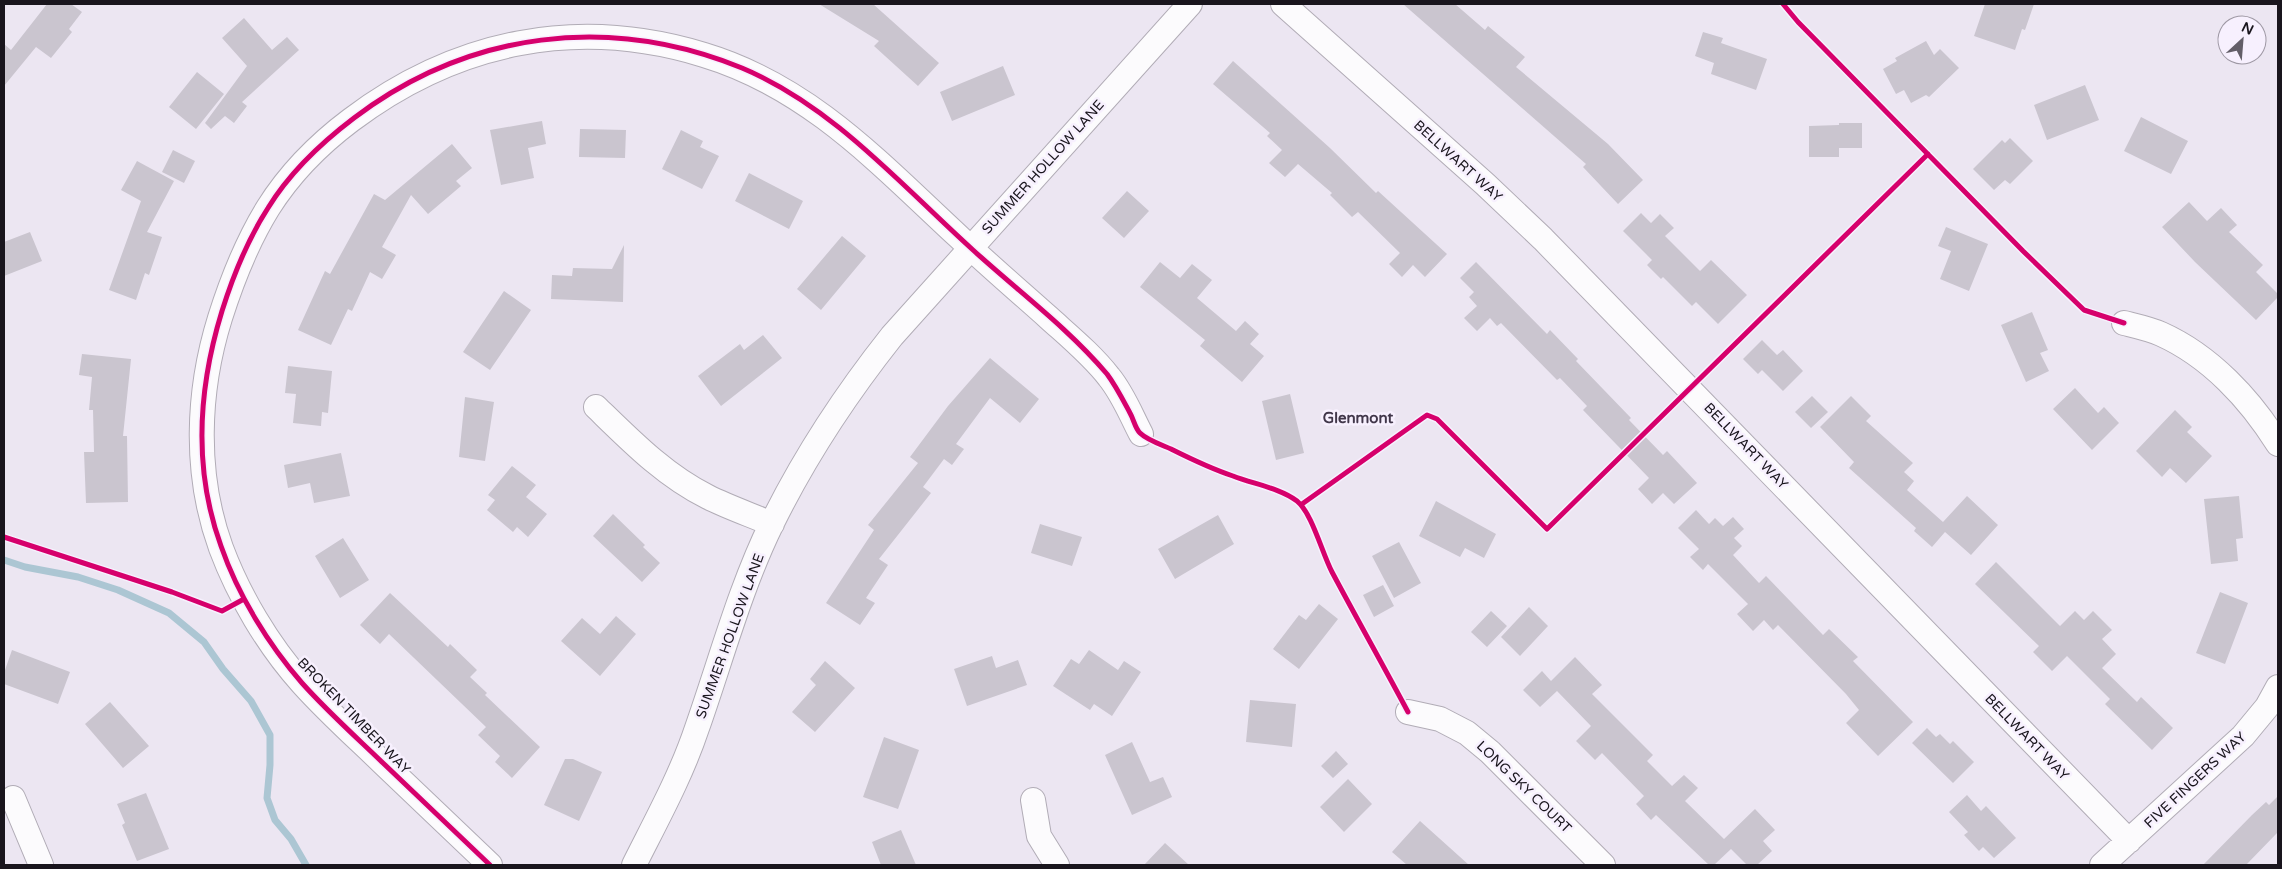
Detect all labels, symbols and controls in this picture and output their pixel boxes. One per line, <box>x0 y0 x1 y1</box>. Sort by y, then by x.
north arrow <box>2217 15 2267 65</box>
text: N <box>2239 19 2256 39</box>
street label: SUMMER HOLLOW LANE <box>978 96 1108 238</box>
street label: BELLWART WAY <box>1410 117 1506 205</box>
street label: BELLWART WAY <box>1700 399 1792 493</box>
district label: Glenmont <box>1323 409 1393 427</box>
street label: SUMMER HOLLOW LANE <box>692 551 768 721</box>
street label: BROKEN TIMBER WAY <box>294 654 414 778</box>
street label: BELLWART WAY <box>1981 690 2073 784</box>
street label: FIVE FINGERS WAY <box>2141 728 2249 832</box>
street label: LONG SKY COURT <box>1473 737 1575 837</box>

